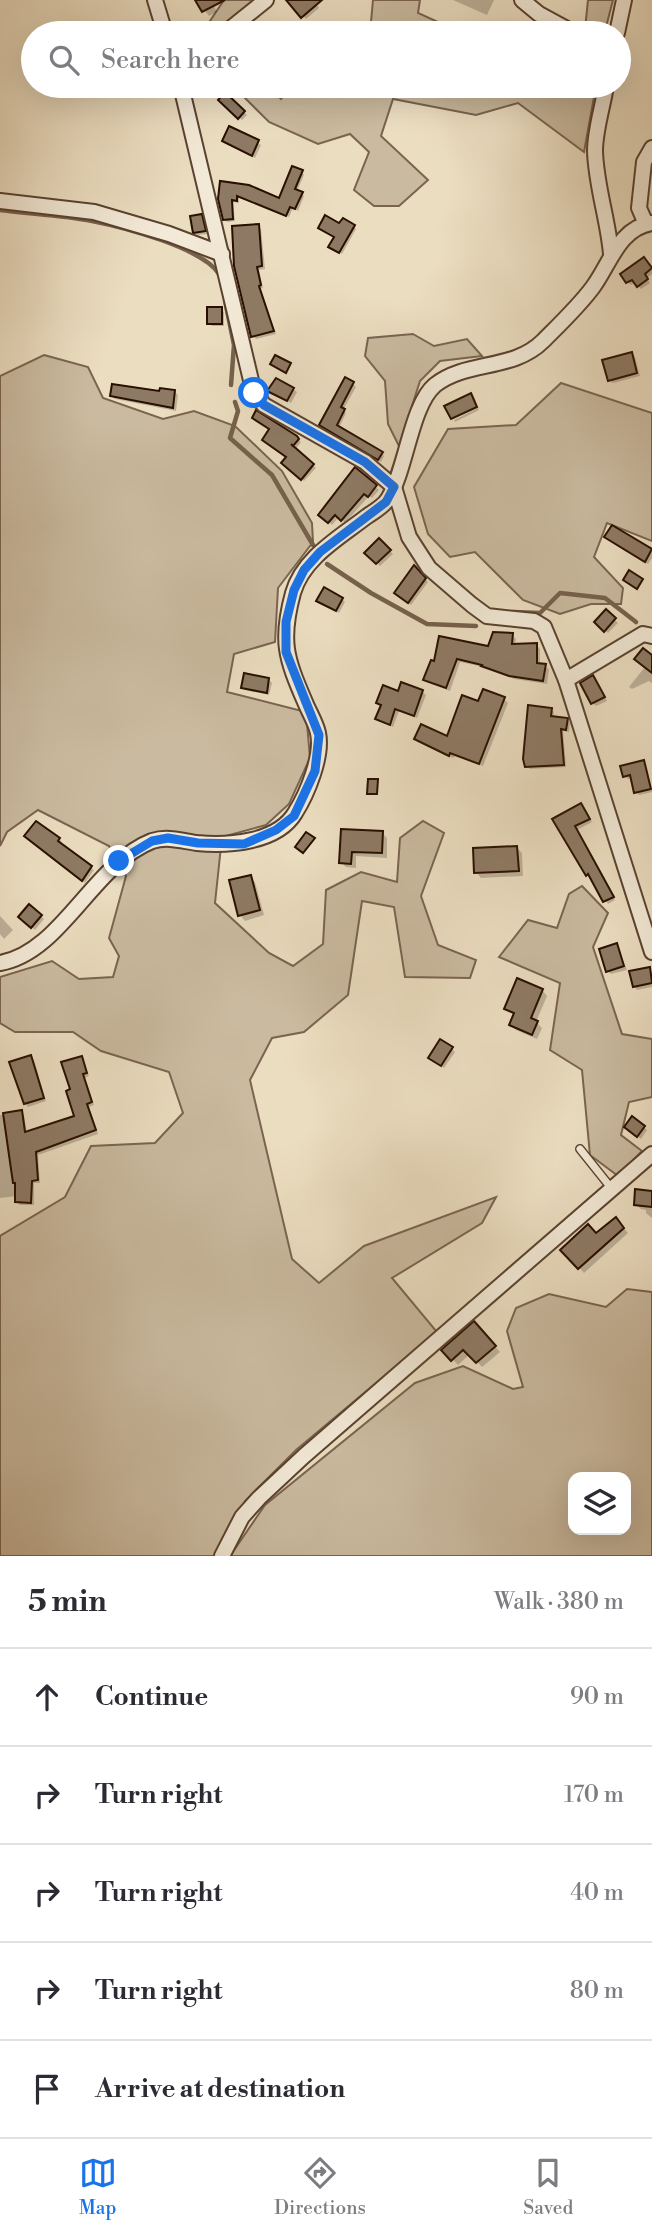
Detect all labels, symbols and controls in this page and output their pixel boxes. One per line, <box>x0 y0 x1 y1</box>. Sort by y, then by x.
search box <box>21 21 631 98</box>
icon: search <box>45 41 83 79</box>
text: Search here <box>101 44 240 76</box>
route start <box>238 377 269 408</box>
route end <box>103 845 134 876</box>
map controls <box>568 1472 631 1535</box>
button: layers <box>568 1472 631 1535</box>
text: 5 min <box>28 1583 107 1621</box>
text: Walk · 380 m <box>494 1588 624 1616</box>
icon: ahead <box>28 1678 66 1716</box>
text: Continue <box>95 1681 208 1713</box>
text: 90 m <box>570 1683 624 1711</box>
icon: right <box>28 1776 66 1814</box>
text: Turn right <box>95 1779 223 1811</box>
text: 170 m <box>564 1781 624 1809</box>
icon: right <box>28 1874 66 1912</box>
text: Turn right <box>95 1877 223 1909</box>
text: 40 m <box>570 1879 624 1907</box>
icon: right <box>28 1972 66 2010</box>
text: Turn right <box>95 1975 223 2007</box>
text: 80 m <box>570 1977 624 2005</box>
icon: arrive <box>28 2070 66 2108</box>
text: Arrive at destination <box>95 2073 345 2105</box>
tab: Map <box>79 2154 117 2220</box>
tab: Directions <box>274 2154 366 2220</box>
tab: Saved <box>523 2154 573 2220</box>

